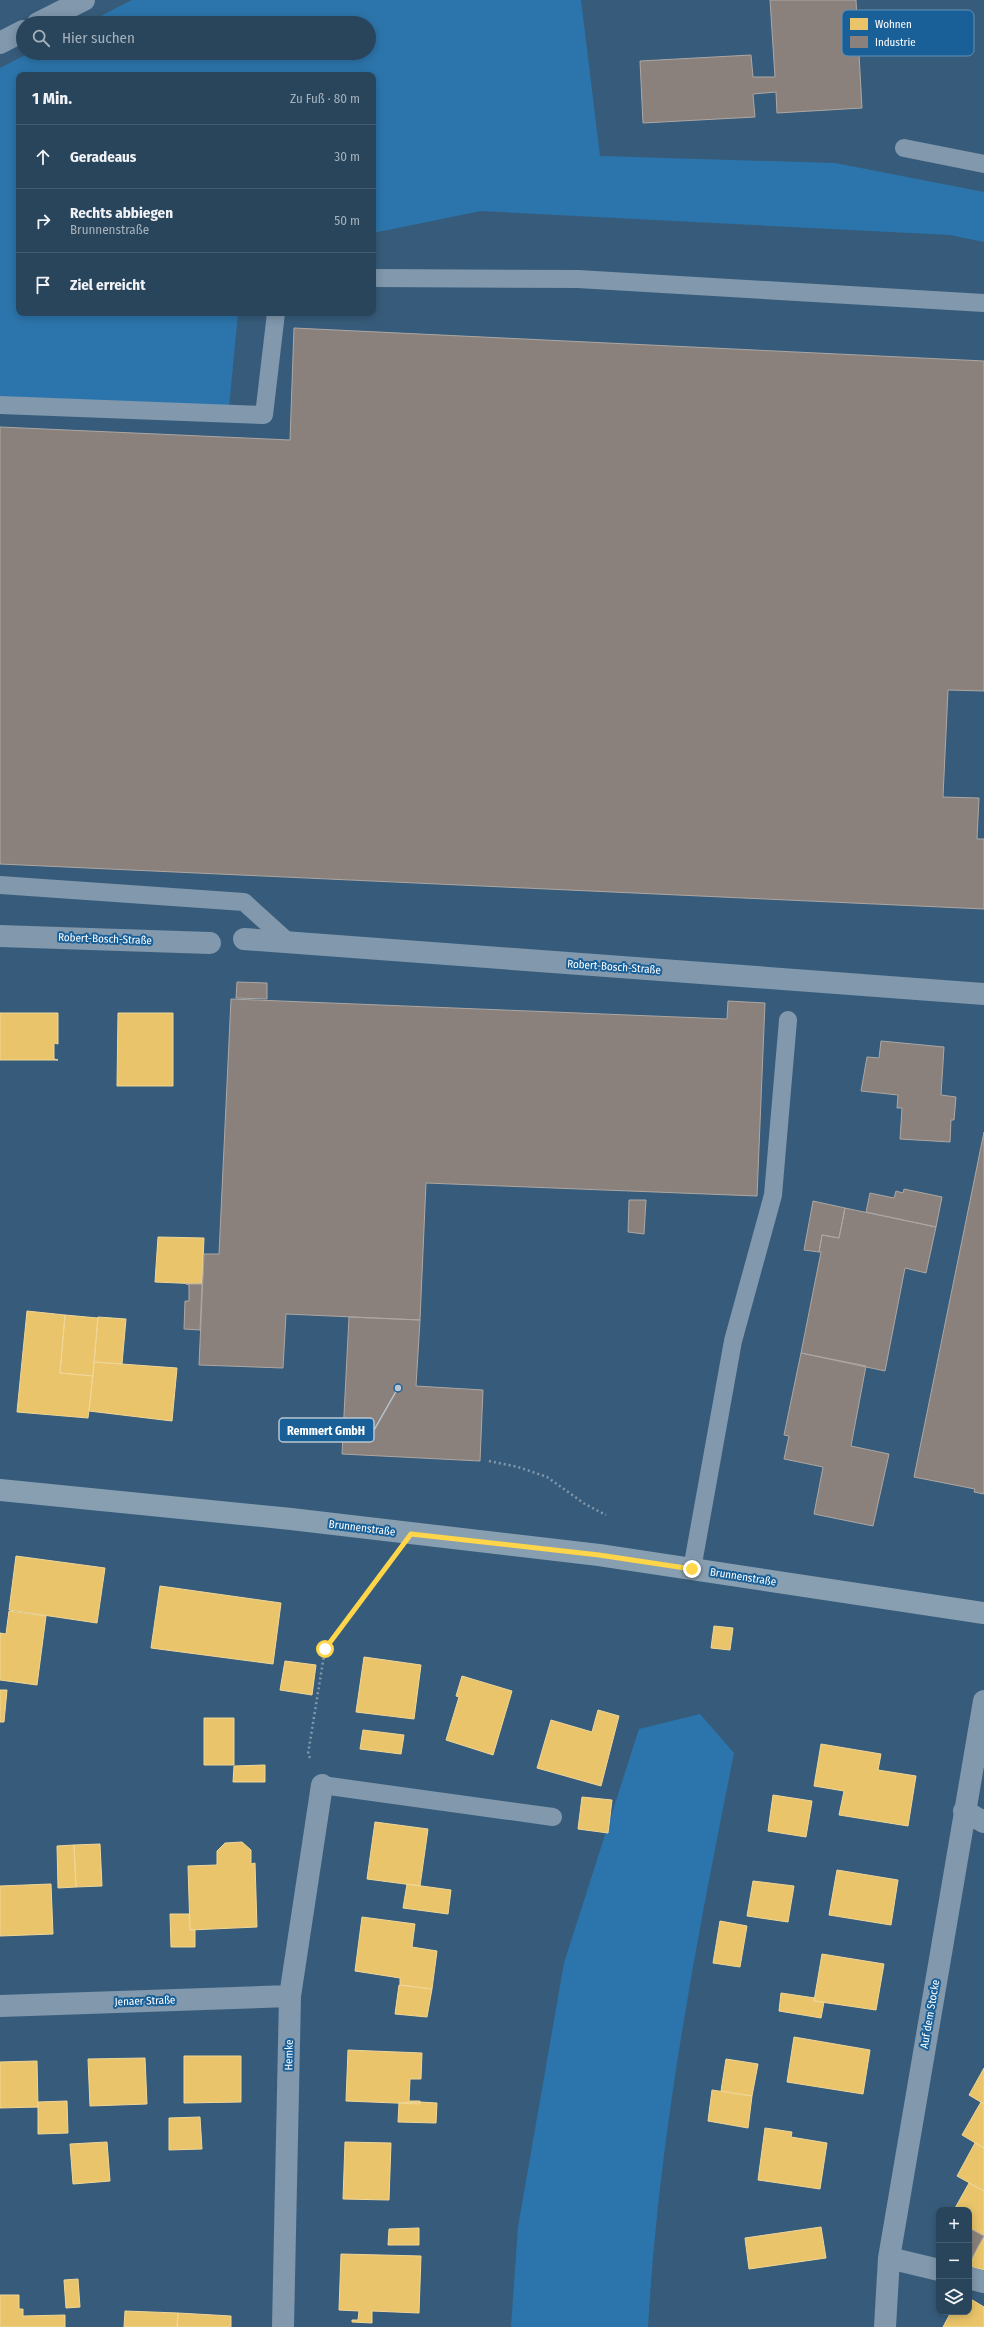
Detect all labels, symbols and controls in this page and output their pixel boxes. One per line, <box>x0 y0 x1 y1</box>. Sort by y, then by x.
legend <box>842 10 974 56</box>
search box <box>16 16 376 60</box>
text: Wohnen <box>875 18 912 31</box>
icon: search <box>30 27 52 49</box>
text: Hier suchen <box>62 29 135 47</box>
text: Industrie <box>875 36 916 49</box>
text: 1 Min. <box>32 88 72 109</box>
text: Zu Fuß · 80 m <box>290 91 360 106</box>
icon: ahead <box>32 146 54 168</box>
text: Geradeaus <box>70 148 136 166</box>
text: 30 m <box>334 149 360 164</box>
text: Rechts abbiegen <box>70 204 173 222</box>
icon: right <box>32 210 54 232</box>
text: 50 m <box>334 213 360 228</box>
text: Brunnenstraße <box>70 222 149 237</box>
icon: arrive <box>32 274 54 296</box>
text: Ziel erreicht <box>70 276 145 294</box>
street label: Robert-Bosch-Straße <box>58 931 152 947</box>
street label: Robert-Bosch-Straße <box>567 957 661 977</box>
callout: Remmert GmbH <box>279 1418 374 1442</box>
text: Remmert GmbH <box>287 1424 365 1438</box>
street label: Brunnenstraße <box>328 1517 396 1539</box>
route end <box>683 1560 701 1578</box>
street label: Brunnenstraße <box>709 1565 777 1589</box>
route start <box>316 1640 334 1658</box>
street label: Auf dem Stocke <box>918 1979 942 2049</box>
street label: Jenaer Straße <box>114 1993 176 2009</box>
street label: Hemke <box>282 2039 296 2071</box>
map controls <box>936 2207 972 2315</box>
button: + <box>936 2207 972 2243</box>
button: − <box>936 2243 972 2279</box>
button: layers <box>936 2279 972 2315</box>

